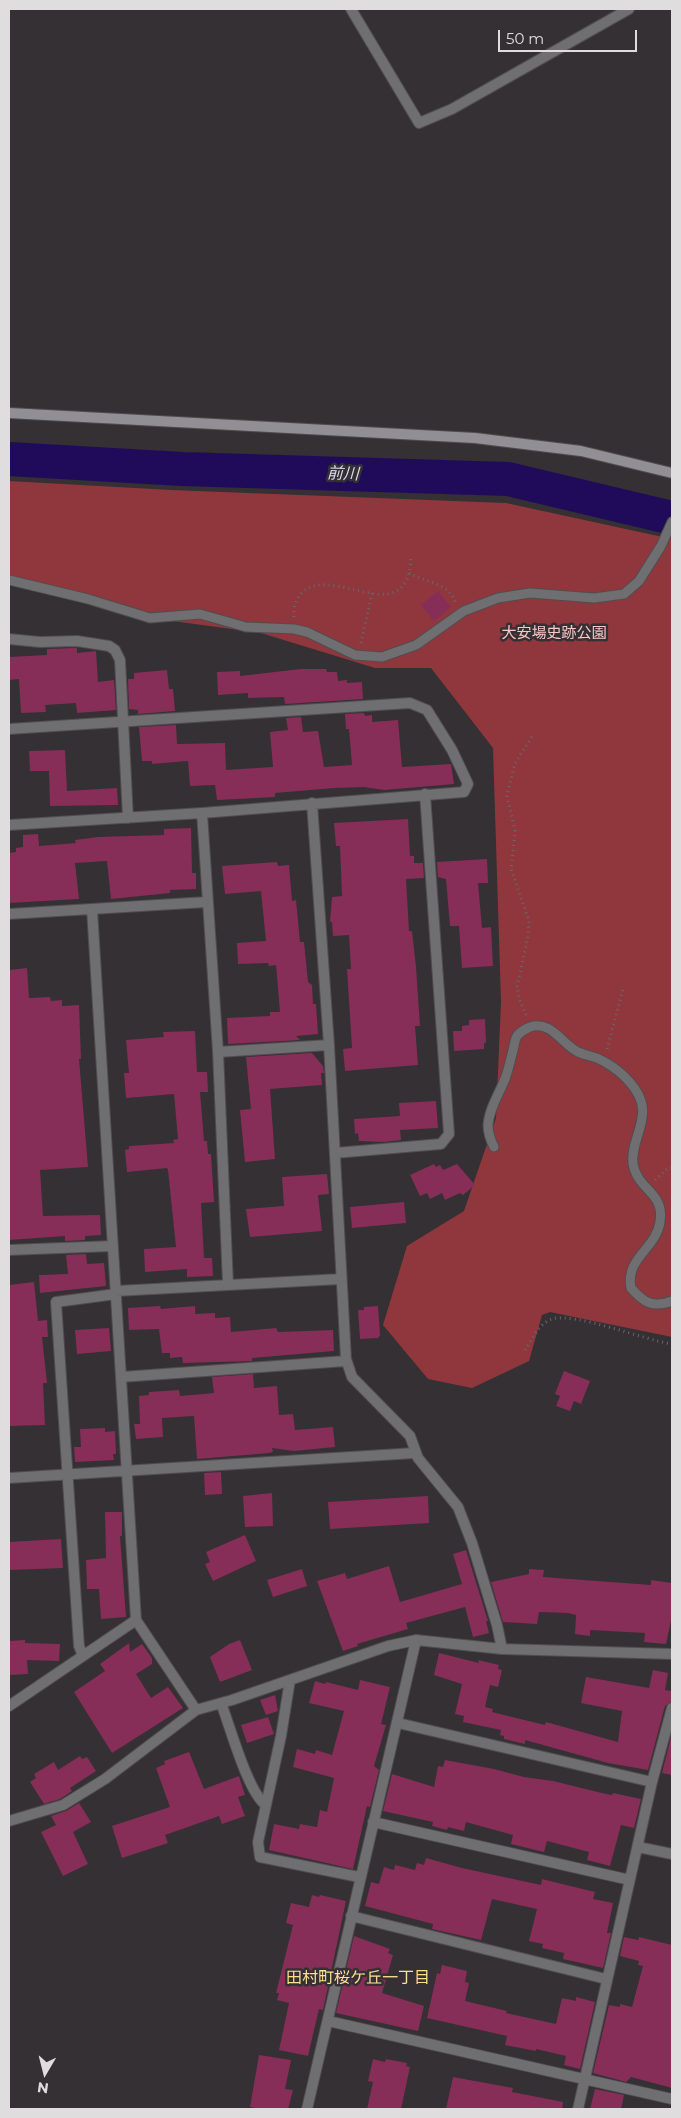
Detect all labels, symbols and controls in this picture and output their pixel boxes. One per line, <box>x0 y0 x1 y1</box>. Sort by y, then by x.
scale bar <box>501 20 640 52</box>
text: 50 m <box>506 29 544 48</box>
water label: 前川 <box>327 464 359 484</box>
park label: 大安場史跡公園 <box>502 625 606 643</box>
district label: 田村町桜ケ丘一丁目 <box>286 1968 430 1988</box>
north arrow <box>20 2048 70 2098</box>
text: N <box>36 2078 50 2098</box>

